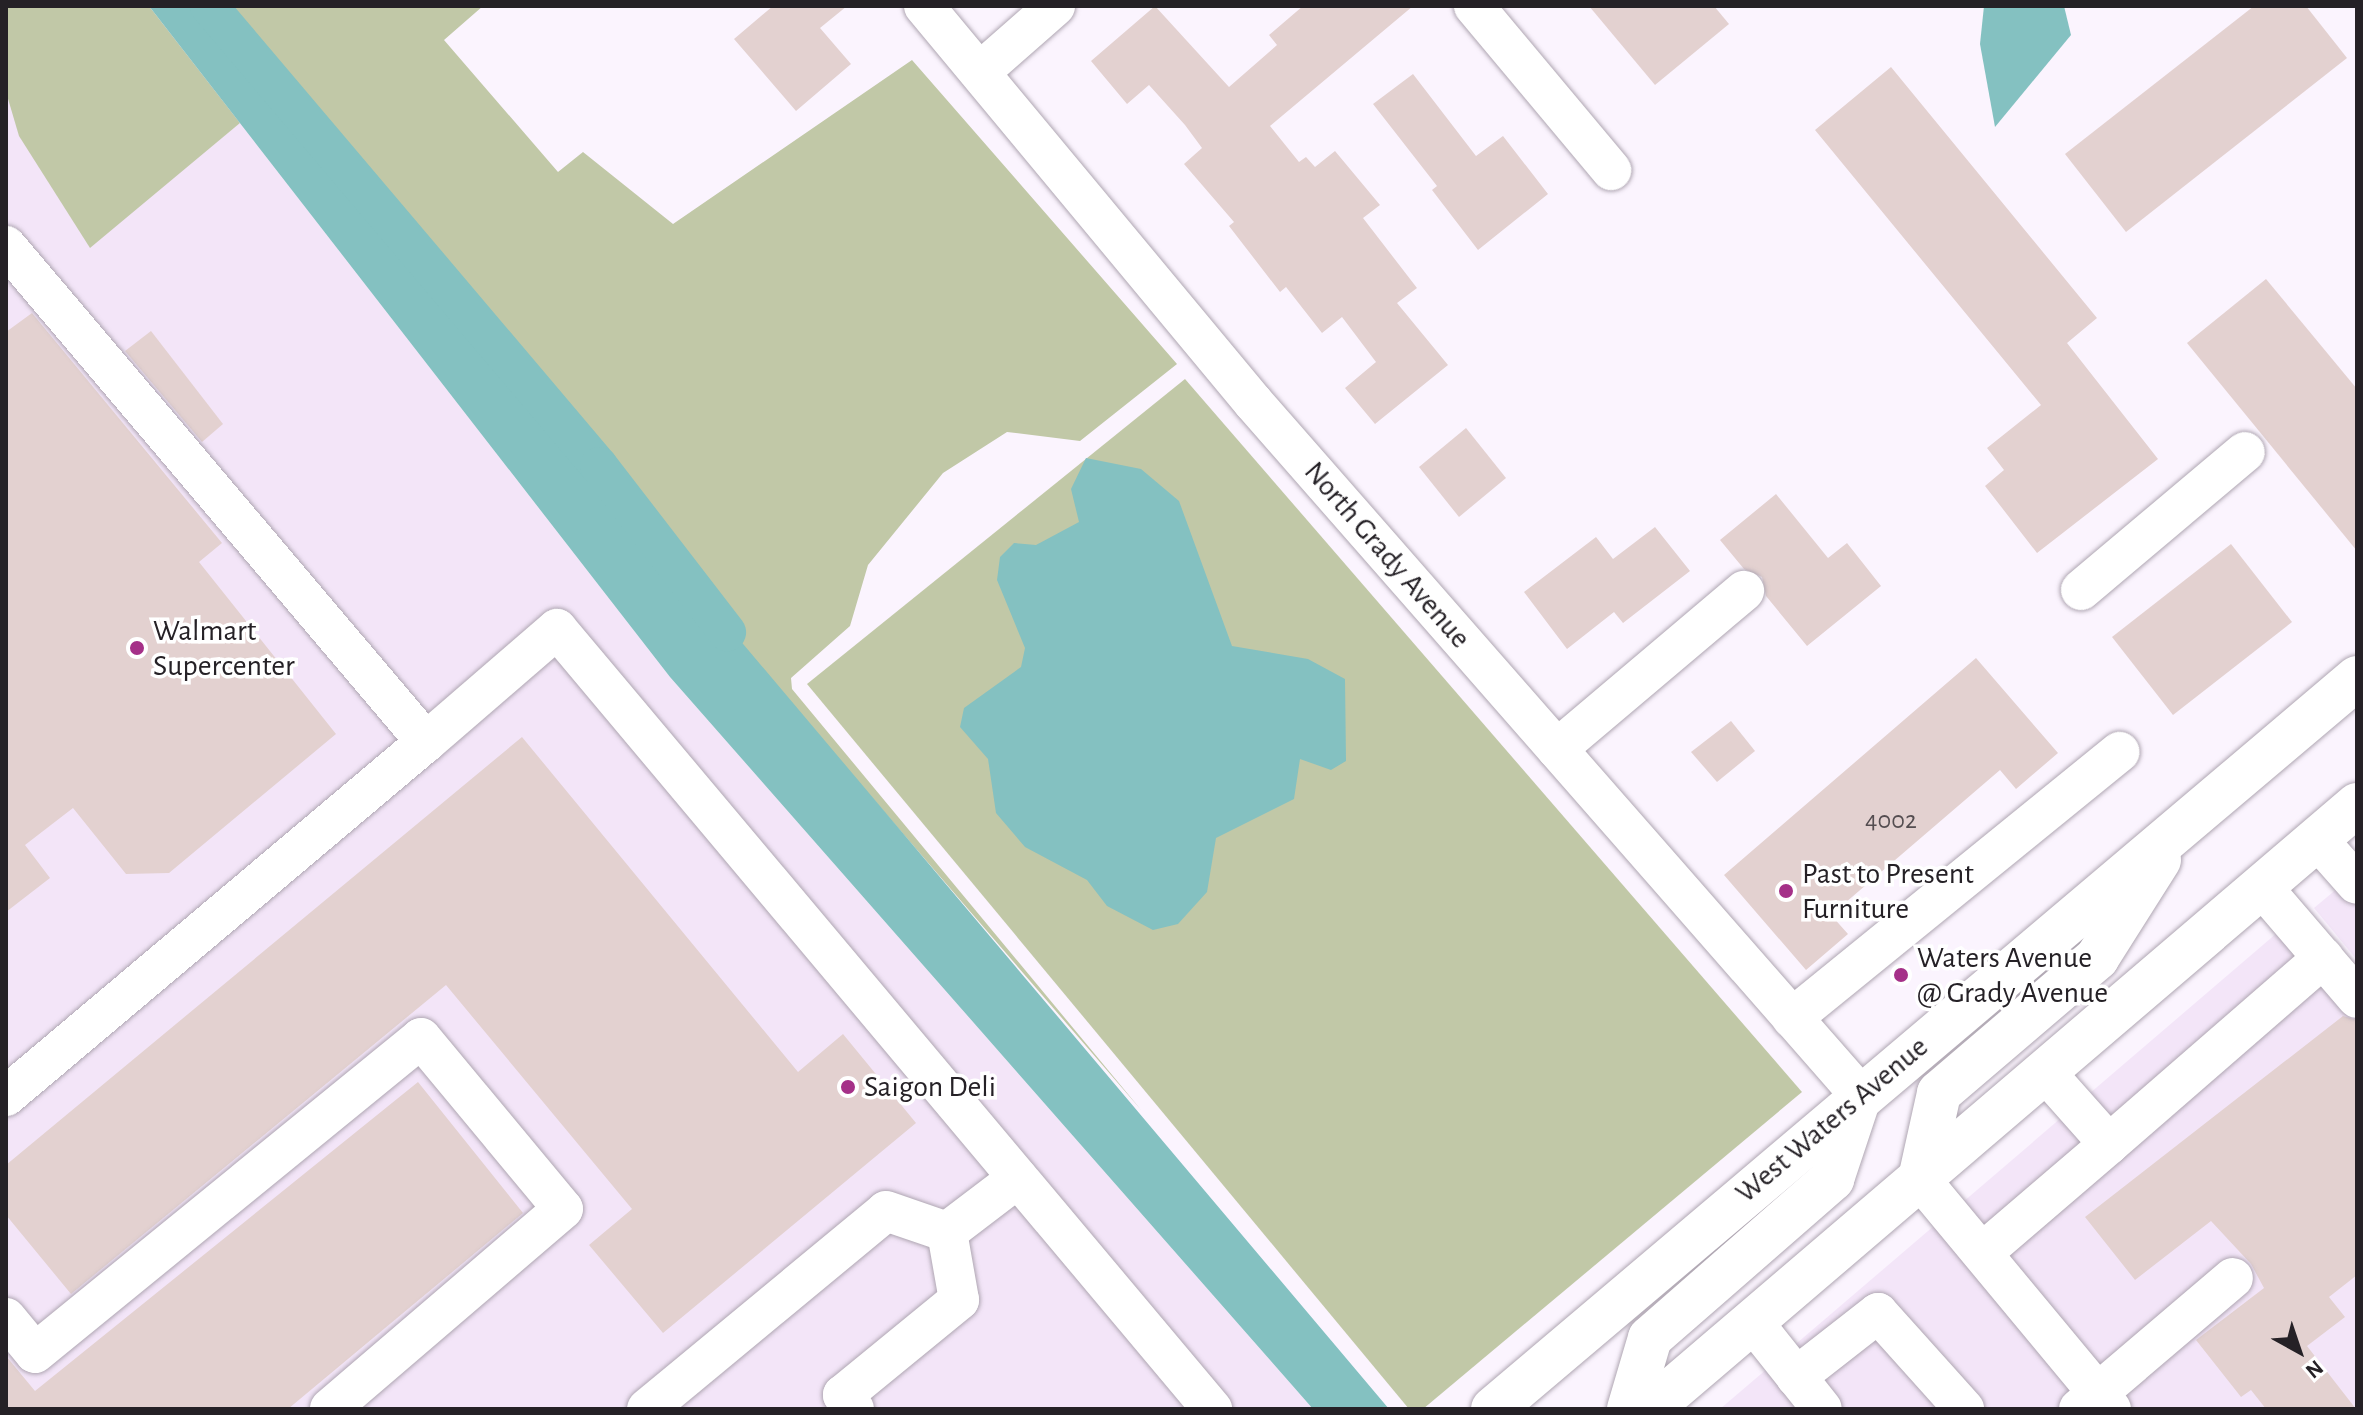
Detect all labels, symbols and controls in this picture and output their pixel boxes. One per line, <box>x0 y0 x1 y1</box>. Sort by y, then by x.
street label: North Grady Avenue <box>1296 454 1478 656</box>
place label: Walmart Supercenter <box>153 613 295 684</box>
marker: Walmart Supercenter <box>128 639 146 657</box>
house number: 4002 <box>1865 805 1917 837</box>
place label: Past to Present Furniture <box>1802 856 1974 926</box>
marker: Past to Present Furniture <box>1777 882 1795 900</box>
place label: Waters Avenue @ Grady Avenue <box>1917 940 2108 1010</box>
marker: Waters Avenue @ Grady Avenue <box>1892 966 1910 984</box>
street label: West Waters Avenue <box>1728 1029 1936 1211</box>
place label: Saigon Deli <box>864 1069 996 1105</box>
marker: Saigon Deli <box>839 1078 857 1096</box>
north arrow <box>2259 1311 2339 1391</box>
text: N <box>2302 1356 2327 1383</box>

